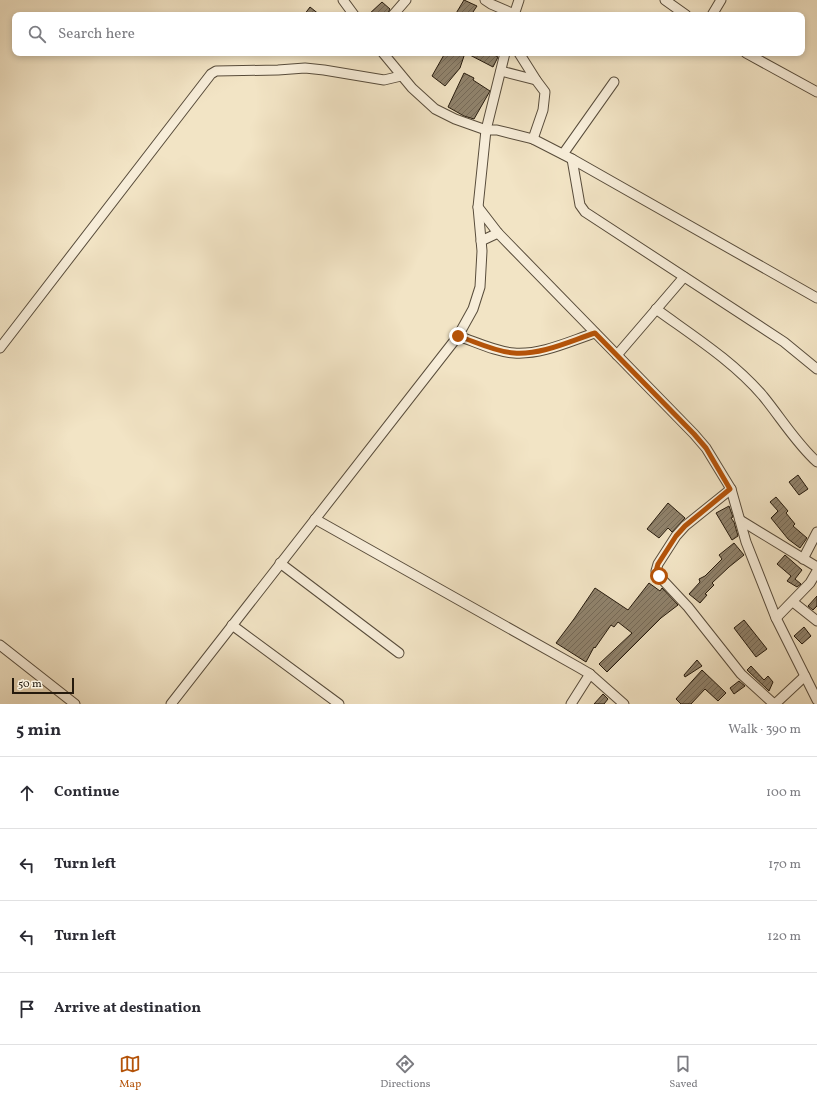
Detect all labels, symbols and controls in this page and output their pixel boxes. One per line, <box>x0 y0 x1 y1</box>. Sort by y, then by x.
search box <box>12 12 805 56</box>
icon: search <box>26 23 48 45</box>
text: Search here <box>58 24 135 45</box>
route end <box>449 327 467 345</box>
route start <box>650 567 668 585</box>
scale bar <box>12 676 74 695</box>
text: 50 m <box>18 677 42 692</box>
text: 5 min <box>16 719 61 742</box>
text: Walk · 390 m <box>728 721 801 739</box>
icon: ahead <box>16 782 38 804</box>
text: Continue <box>54 782 119 803</box>
text: 100 m <box>766 784 801 802</box>
icon: left <box>16 854 38 876</box>
text: Turn left <box>54 854 116 875</box>
text: 170 m <box>768 856 801 874</box>
icon: left <box>16 926 38 948</box>
text: Turn left <box>54 926 116 947</box>
text: 120 m <box>767 928 801 946</box>
icon: arrive <box>16 998 38 1020</box>
text: Arrive at destination <box>54 998 201 1019</box>
tab: Map <box>119 1053 141 1092</box>
tab: Directions <box>380 1053 431 1092</box>
tab: Saved <box>669 1053 698 1092</box>

